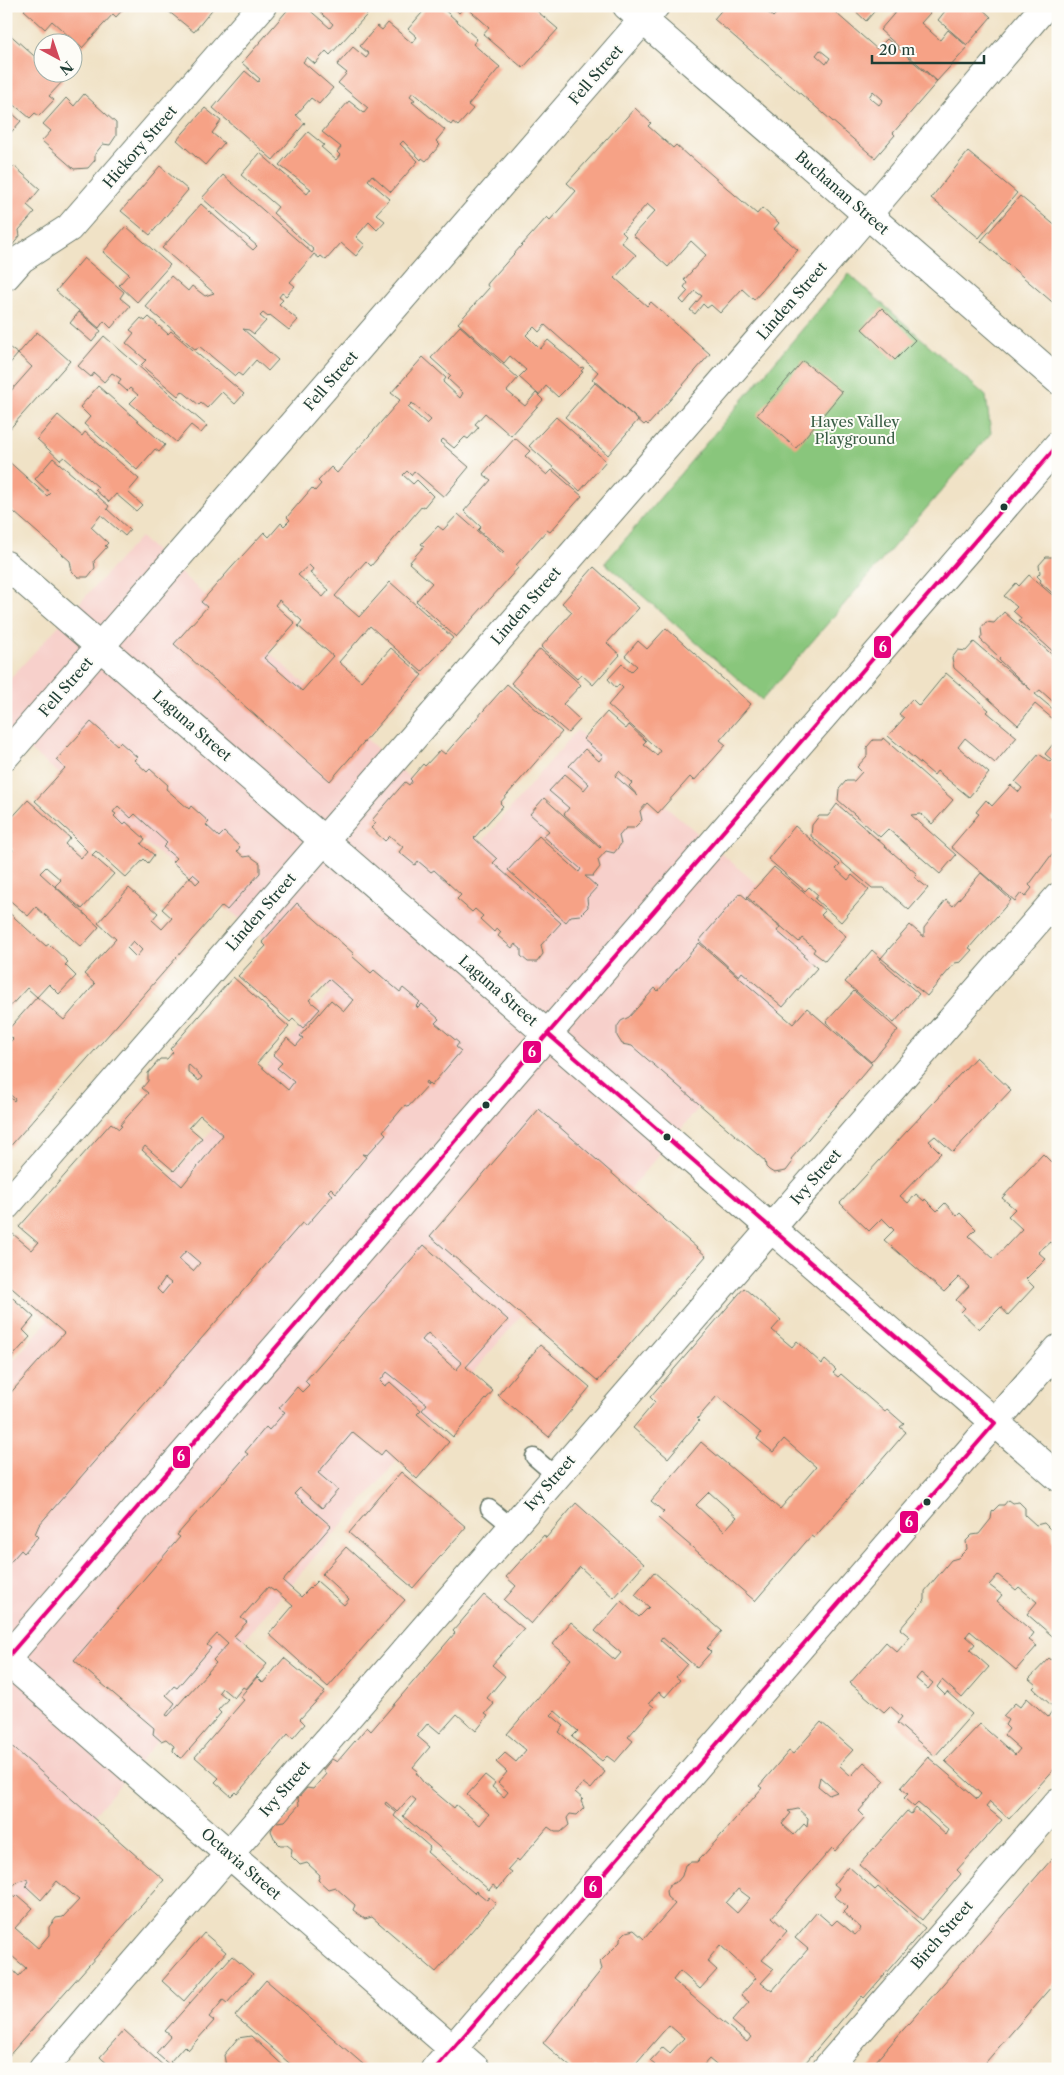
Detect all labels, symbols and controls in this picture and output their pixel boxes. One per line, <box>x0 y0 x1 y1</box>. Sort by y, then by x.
north arrow <box>32 32 82 82</box>
scale bar <box>872 32 984 64</box>
street label: Fell Street <box>565 40 627 108</box>
text: 20 m <box>879 40 915 59</box>
text: N <box>56 57 77 79</box>
street label: Hickory Street <box>99 101 181 192</box>
street label: Buchanan Street <box>792 147 894 239</box>
street label: Linden Street <box>753 257 831 344</box>
street label: Fell Street <box>300 346 362 414</box>
park label: Hayes Valley Playground <box>810 412 900 448</box>
unlabelled marker <box>999 502 1009 512</box>
street label: Linden Street <box>487 562 565 649</box>
line badge: 6 <box>873 635 892 659</box>
text: 6 <box>879 638 887 656</box>
street label: Fell Street <box>35 652 97 720</box>
street label: Laguna Street <box>149 686 236 766</box>
street label: Linden Street <box>222 868 300 955</box>
street label: Laguna Street <box>455 951 542 1031</box>
line badge: 6 <box>522 1040 542 1064</box>
text: 6 <box>528 1043 536 1061</box>
unlabelled marker <box>481 1100 491 1110</box>
unlabelled marker <box>662 1132 672 1142</box>
street label: Ivy Street <box>786 1144 845 1208</box>
line badge: 6 <box>172 1445 191 1469</box>
text: 6 <box>177 1447 185 1465</box>
street label: Ivy Street <box>520 1450 579 1514</box>
unlabelled marker <box>922 1497 932 1507</box>
line badge: 6 <box>899 1510 919 1534</box>
text: 6 <box>905 1513 913 1531</box>
street label: Ivy Street <box>255 1756 314 1820</box>
street label: Octavia Street <box>197 1824 286 1904</box>
line badge: 6 <box>583 1875 603 1899</box>
text: 6 <box>589 1878 597 1896</box>
street label: Birch Street <box>907 1896 977 1973</box>

